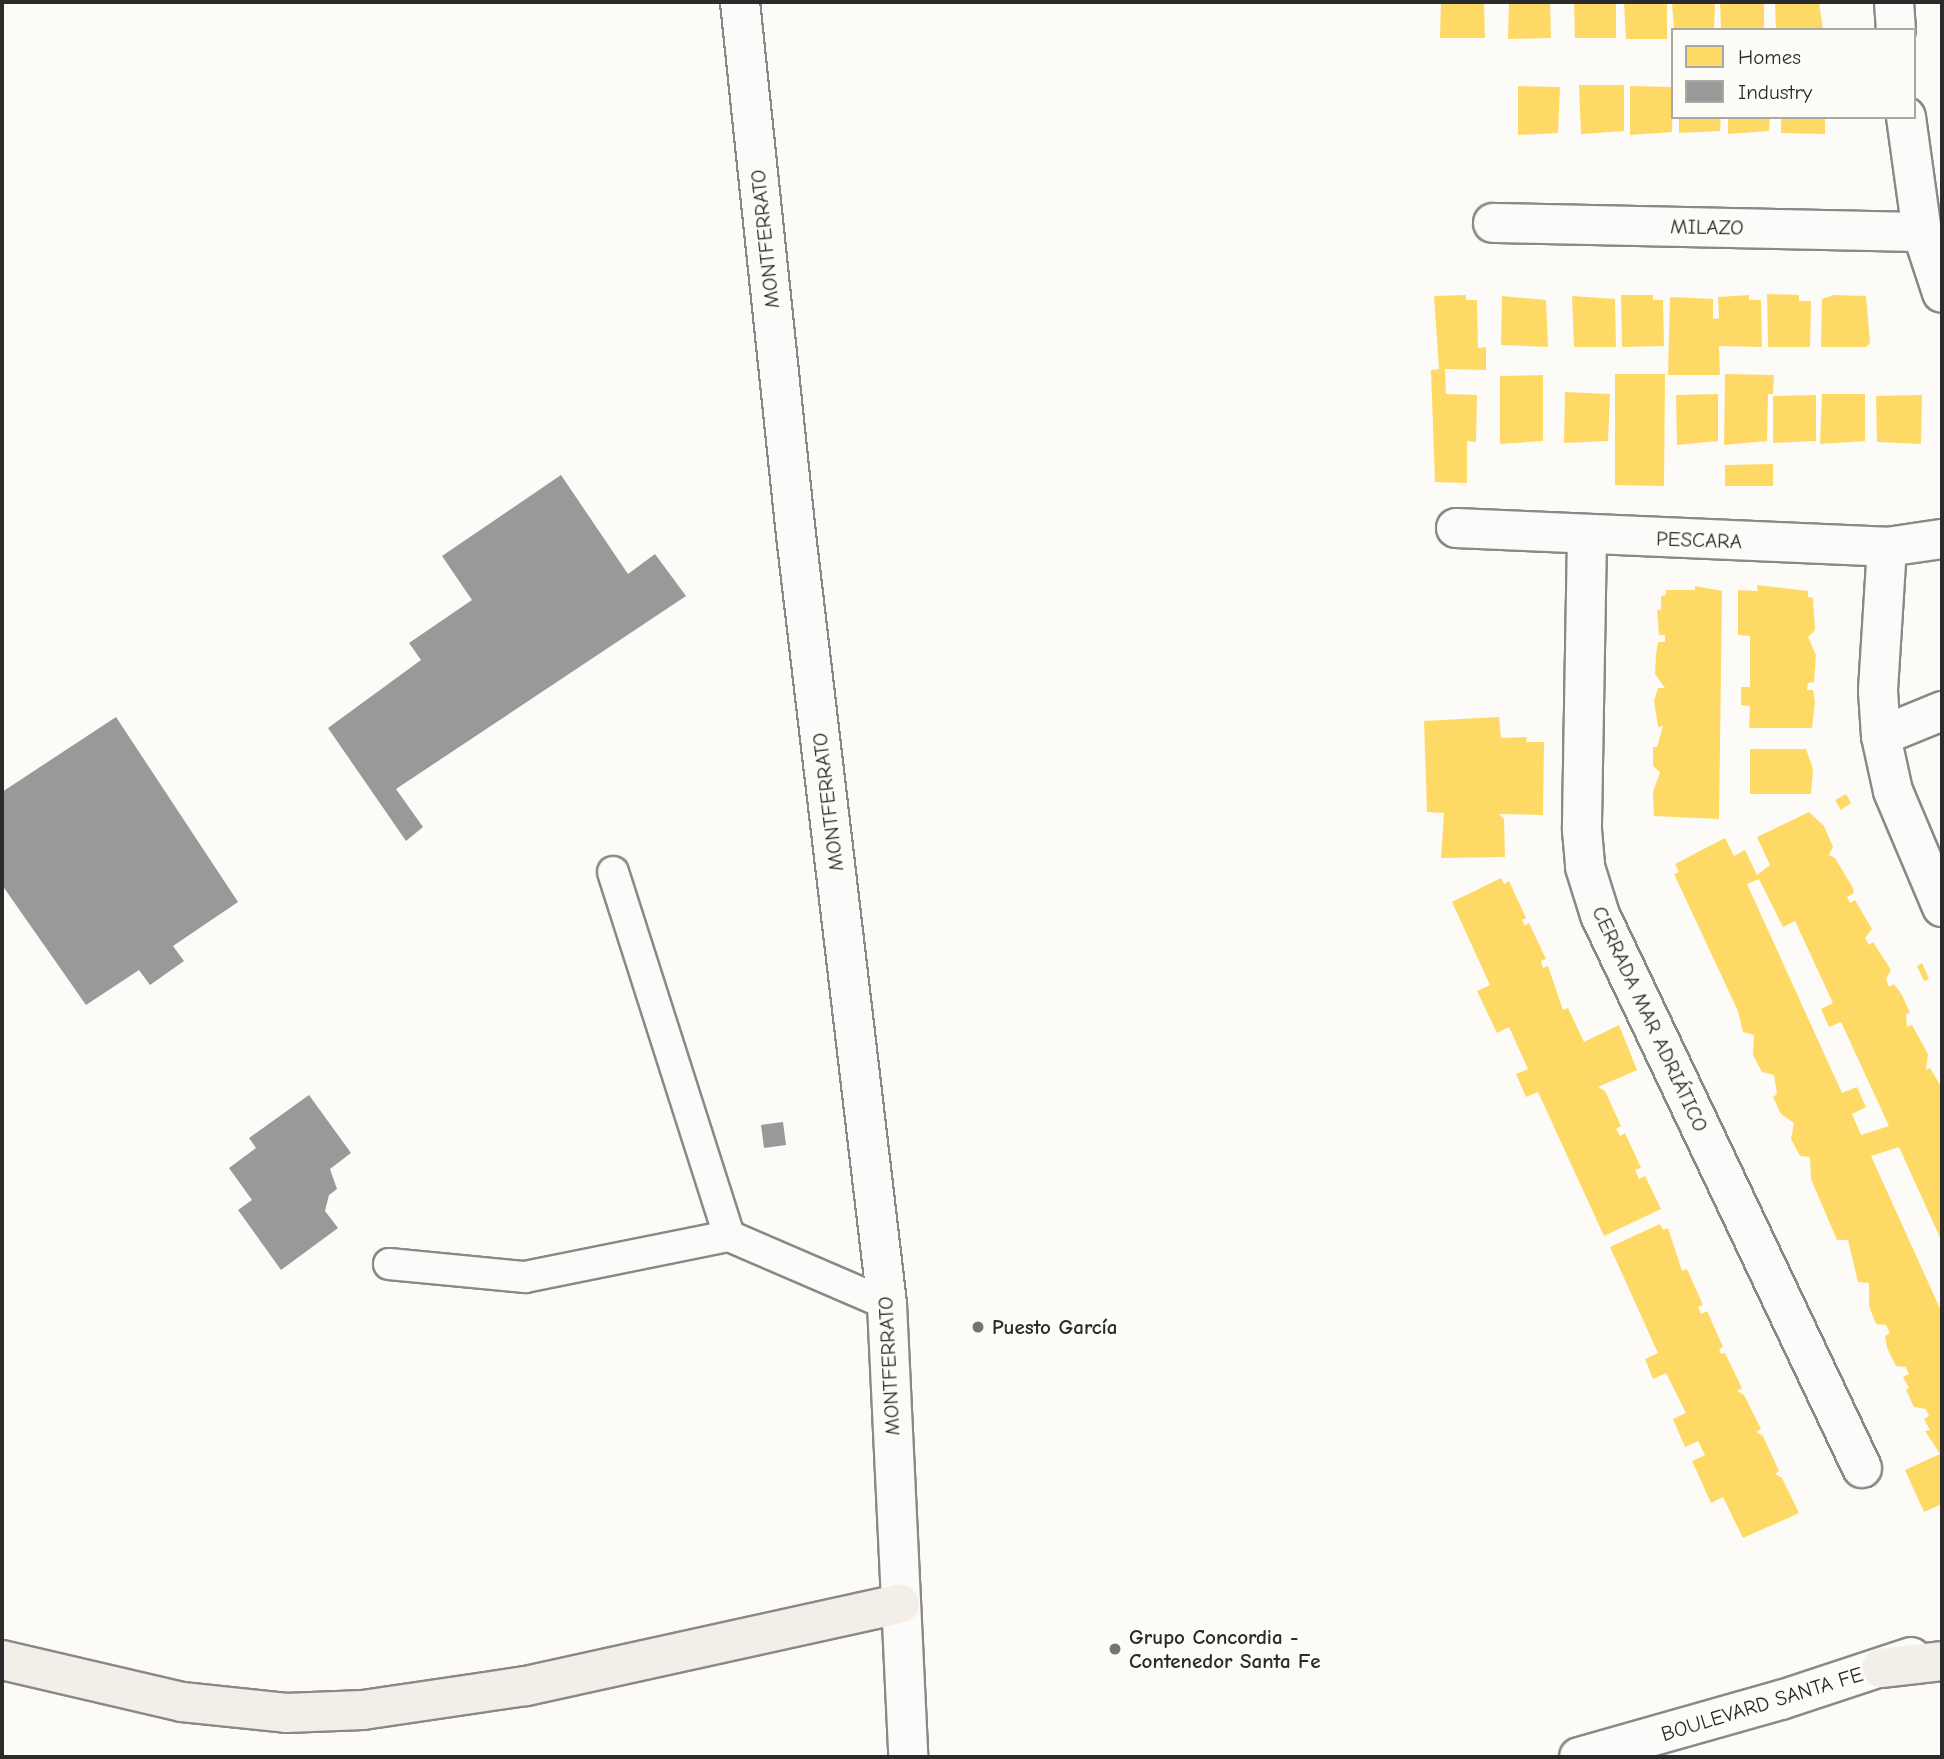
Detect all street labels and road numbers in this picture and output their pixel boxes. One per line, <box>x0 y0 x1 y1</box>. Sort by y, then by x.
street label: MONTFERRATO <box>745 168 785 310</box>
street label: MILAZO <box>1670 214 1744 240</box>
street label: PESCARA <box>1656 526 1742 554</box>
street label: MONTFERRATO <box>807 731 849 873</box>
street label: CERRADA MAR ADRIÁTICO <box>1587 902 1713 1136</box>
street label: MONTFERRATO <box>873 1296 905 1436</box>
street label: BOULEVARD SANTA FE <box>1658 1661 1866 1747</box>

